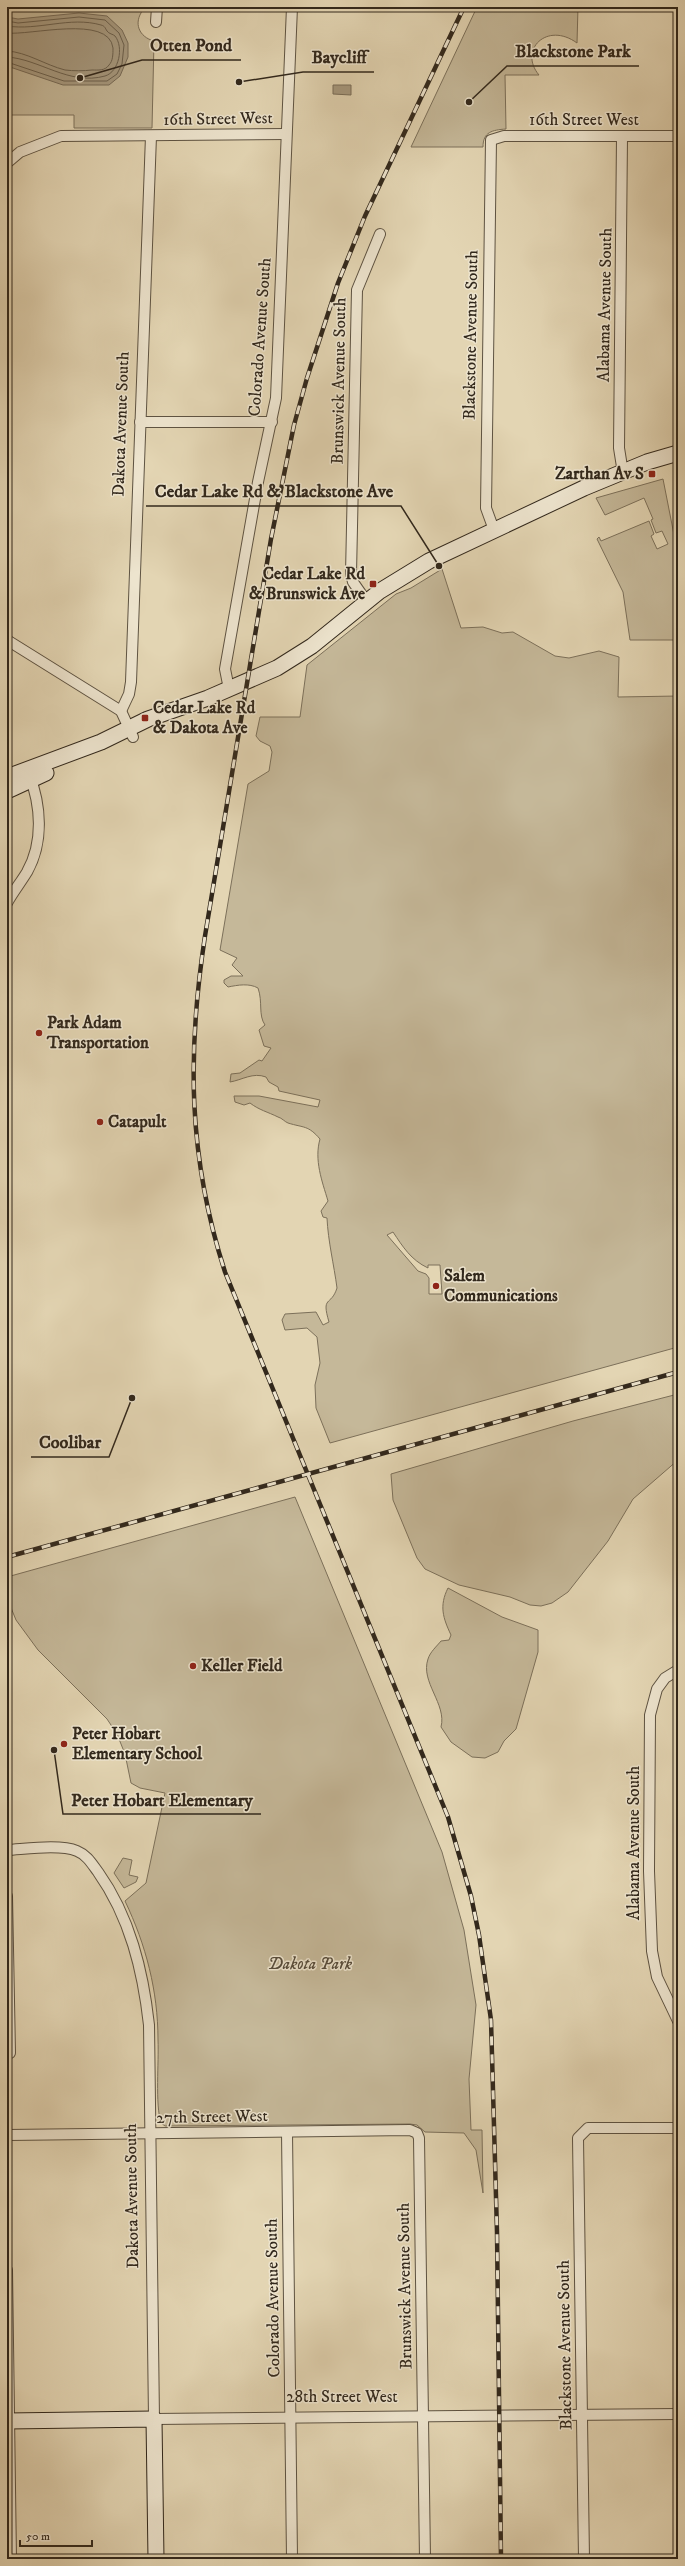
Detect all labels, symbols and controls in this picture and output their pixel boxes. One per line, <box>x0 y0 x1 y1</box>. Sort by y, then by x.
callout: Otten Pond <box>142 30 241 60</box>
text: Otten Pond <box>150 35 233 57</box>
callout: Blackstone Park <box>507 36 639 66</box>
text: Blackstone Park <box>515 41 632 63</box>
callout: Baycliff <box>303 42 374 72</box>
text: Baycliff <box>311 47 371 69</box>
street label: 16th Street West <box>163 107 274 131</box>
street label: 16th Street West <box>529 109 639 131</box>
street label: Alabama Avenue South <box>593 228 617 382</box>
street label: Blackstone Avenue South <box>459 250 483 420</box>
street label: Colorado Avenue South <box>243 257 277 417</box>
street label: Brunswick Avenue South <box>327 297 351 465</box>
street label: Dakota Avenue South <box>107 351 135 497</box>
place label: Zarthan Av S <box>555 463 644 485</box>
marker: Zarthan Av S <box>647 469 657 479</box>
callout: Cedar Lake Rd & Blackstone Ave <box>146 476 401 506</box>
text: Cedar Lake Rd & Blackstone Ave <box>155 481 394 503</box>
place label: Cedar Lake Rd & Brunswick Ave <box>249 563 366 605</box>
marker: Cedar Lake Rd & Brunswick Ave <box>368 579 378 589</box>
place label: Cedar Lake Rd & Dakota Ave <box>153 697 256 739</box>
marker: Cedar Lake Rd & Dakota Ave <box>140 713 150 723</box>
place label: Park Adam Transportation <box>46 1012 149 1054</box>
marker: Park Adam Transportation <box>34 1028 44 1038</box>
place label: Catapult <box>108 1111 167 1133</box>
marker: Catapult <box>95 1117 105 1127</box>
place label: Salem Communications <box>444 1265 558 1307</box>
marker: Salem Communications <box>431 1281 441 1291</box>
callout: Coolibar <box>31 1427 109 1457</box>
text: Coolibar <box>39 1432 101 1454</box>
place label: Keller Field <box>201 1655 283 1677</box>
marker: Keller Field <box>188 1661 198 1671</box>
place label: Peter Hobart Elementary School <box>72 1723 203 1765</box>
marker: Peter Hobart Elementary School <box>59 1739 69 1749</box>
street label: Alabama Avenue South <box>623 1766 645 1920</box>
callout: Peter Hobart Elementary <box>63 1784 261 1814</box>
text: Peter Hobart Elementary <box>71 1790 253 1812</box>
park label: Dakota Park <box>268 1953 353 1975</box>
street label: 27th Street West <box>156 2105 269 2129</box>
street label: Dakota Avenue South <box>120 2123 144 2269</box>
street label: Brunswick Avenue South <box>393 2202 417 2370</box>
street label: Colorado Avenue South <box>261 2218 285 2378</box>
street label: Blackstone Avenue South <box>553 2260 577 2430</box>
street label: 28th Street West <box>286 2386 398 2408</box>
scale bar <box>20 2522 92 2548</box>
text: 50 m <box>26 2529 50 2544</box>

